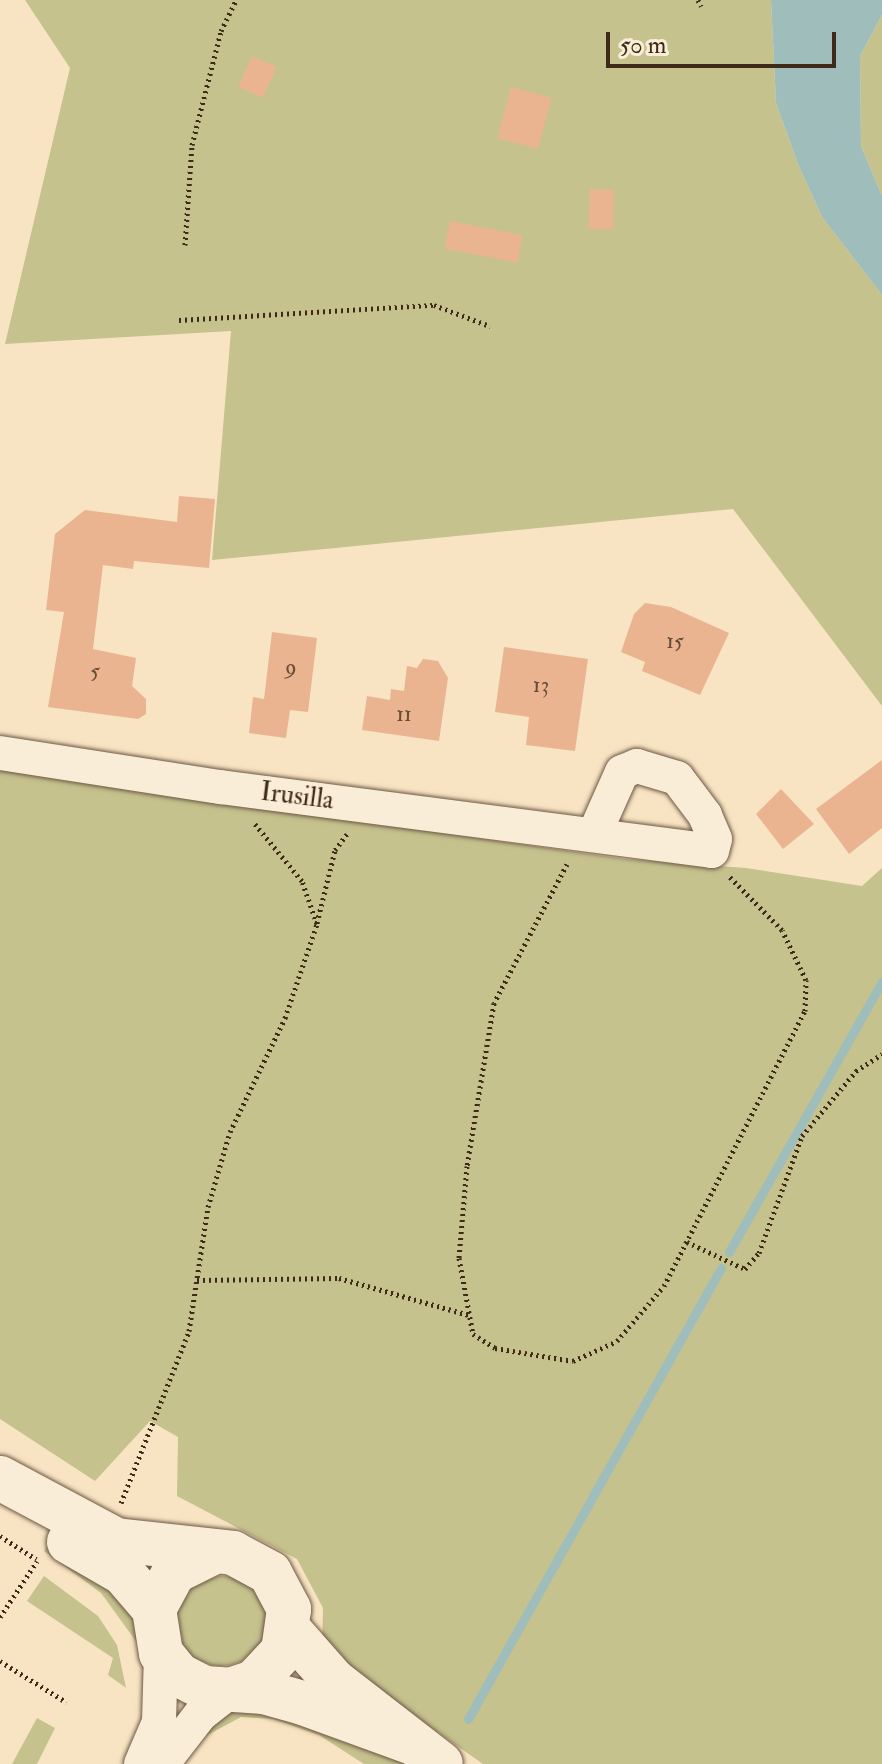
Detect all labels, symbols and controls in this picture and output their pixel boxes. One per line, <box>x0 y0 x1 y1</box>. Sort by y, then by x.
scale bar <box>610 16 840 66</box>
text: 50 m <box>620 30 666 61</box>
house number: 15 <box>666 629 684 655</box>
house number: 9 <box>285 655 297 681</box>
house number: 5 <box>90 659 100 685</box>
house number: 13 <box>533 673 549 699</box>
house number: 11 <box>396 702 412 728</box>
street label: Irusilla <box>259 777 335 817</box>

